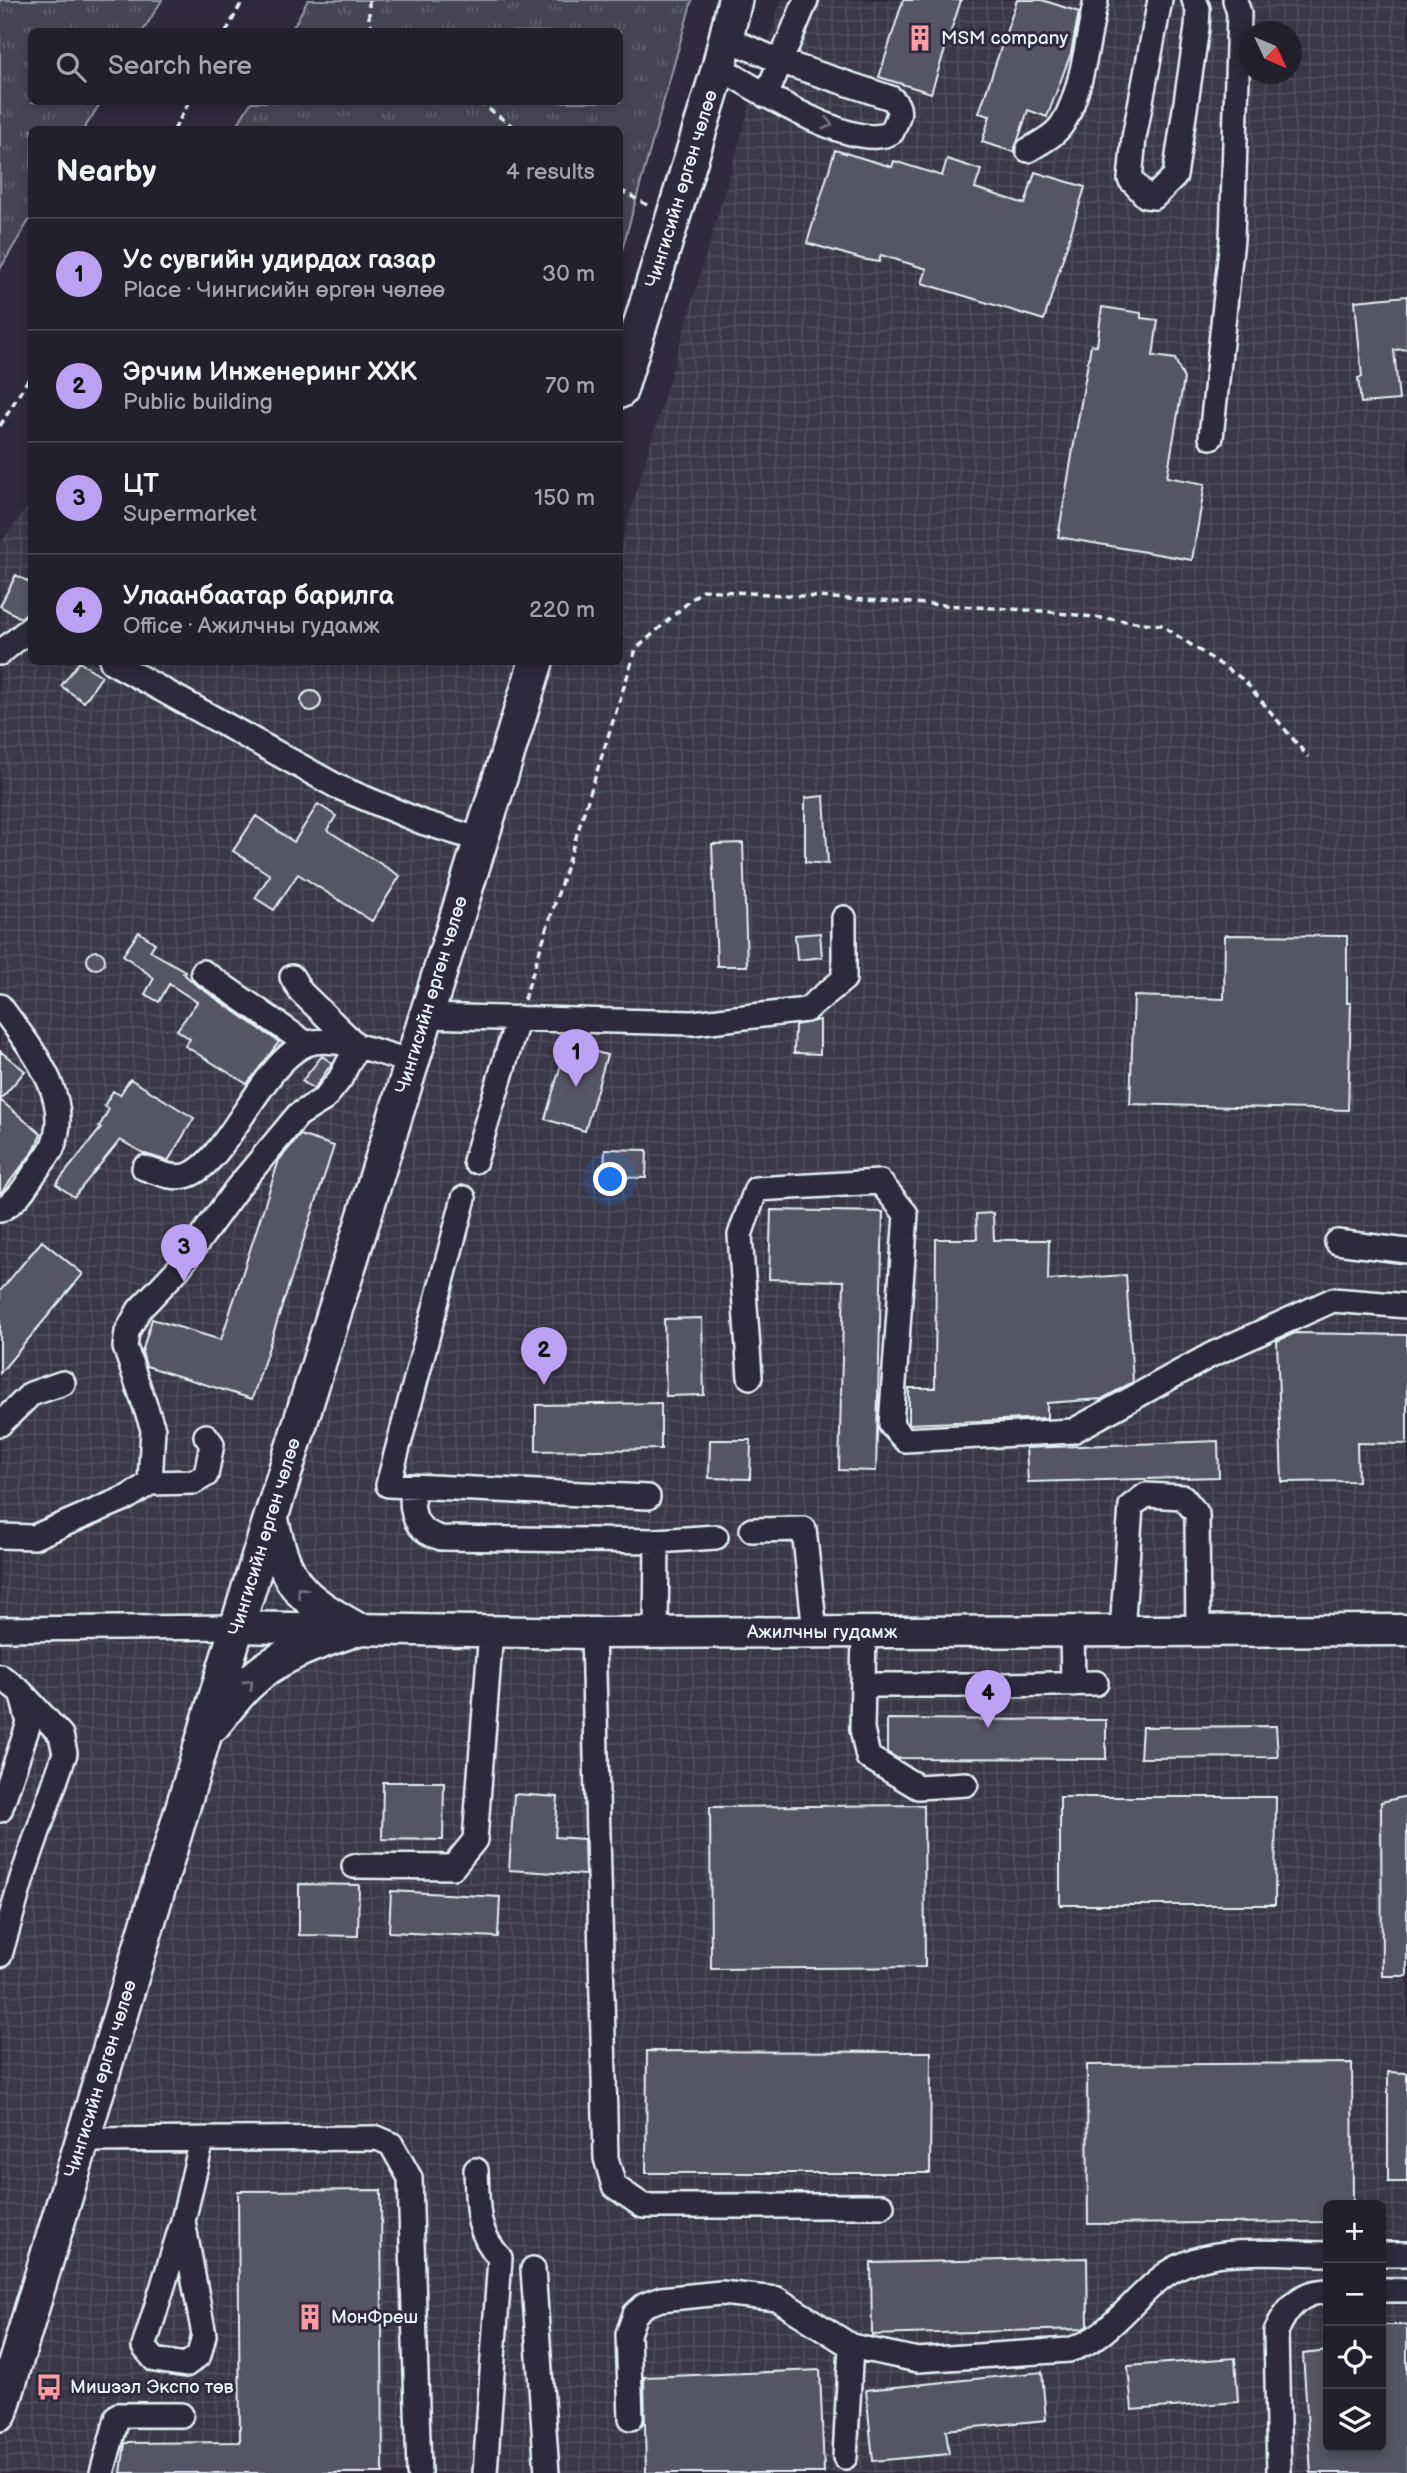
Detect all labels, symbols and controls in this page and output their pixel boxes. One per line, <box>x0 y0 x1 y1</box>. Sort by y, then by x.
north arrow <box>1239 21 1302 84</box>
building icon: MSM company <box>905 23 935 53</box>
place label: MSM company <box>941 27 1069 50</box>
search box <box>28 28 623 105</box>
icon: search <box>52 48 90 86</box>
text: Search here <box>108 51 252 82</box>
street label: Чингисийн өргөн чөлөө <box>641 87 723 291</box>
one-way arrow <box>822 115 834 130</box>
text: Nearby <box>56 154 156 190</box>
text: 4 results <box>506 158 595 186</box>
text: Ус сувгийн удирдах газар <box>123 245 436 276</box>
text: 1 <box>74 260 84 288</box>
text: 30 m <box>542 260 595 288</box>
text: Place · Чингисийн өргөн чөлөө <box>123 276 445 304</box>
text: Эрчим Инженеринг ХХК <box>123 357 417 388</box>
text: 2 <box>72 372 86 400</box>
text: 70 m <box>545 372 595 400</box>
text: Public building <box>123 388 273 416</box>
text: ЦТ <box>123 469 159 500</box>
text: 3 <box>72 484 86 512</box>
text: 150 m <box>534 484 595 512</box>
text: Supermarket <box>123 500 257 528</box>
text: Улаанбаатар барилга <box>123 581 394 612</box>
text: 4 <box>72 596 86 624</box>
text: 220 m <box>529 596 595 624</box>
text: Office · Ажилчны гудамж <box>123 612 380 640</box>
street label: Чингисийн өргөн чөлөө <box>391 893 473 1097</box>
pin: 1 <box>553 1029 599 1087</box>
your location <box>593 1162 627 1196</box>
pin: 3 <box>161 1224 207 1282</box>
pin: 2 <box>521 1327 567 1385</box>
street label: Чингисийн өргөн чөлөө <box>224 1435 306 1639</box>
one-way arrow <box>297 1586 309 1599</box>
street label: Ажилчны гудамж <box>746 1621 898 1644</box>
pin: 4 <box>965 1670 1011 1728</box>
one-way arrow <box>240 1680 253 1693</box>
street label: Чингисийн өргөн чөлөө <box>60 1977 142 2181</box>
map controls <box>1323 2200 1386 2452</box>
button: + <box>1323 2200 1386 2263</box>
button: − <box>1323 2263 1386 2326</box>
building icon: МонФреш <box>295 2302 325 2332</box>
place label: МонФреш <box>331 2306 418 2329</box>
button: locate <box>1323 2326 1386 2389</box>
bus stop icon: Мишээл Экспо төв <box>34 2372 64 2402</box>
place label: Мишээл Экспо төв <box>70 2376 234 2399</box>
button: layers <box>1323 2389 1386 2452</box>

